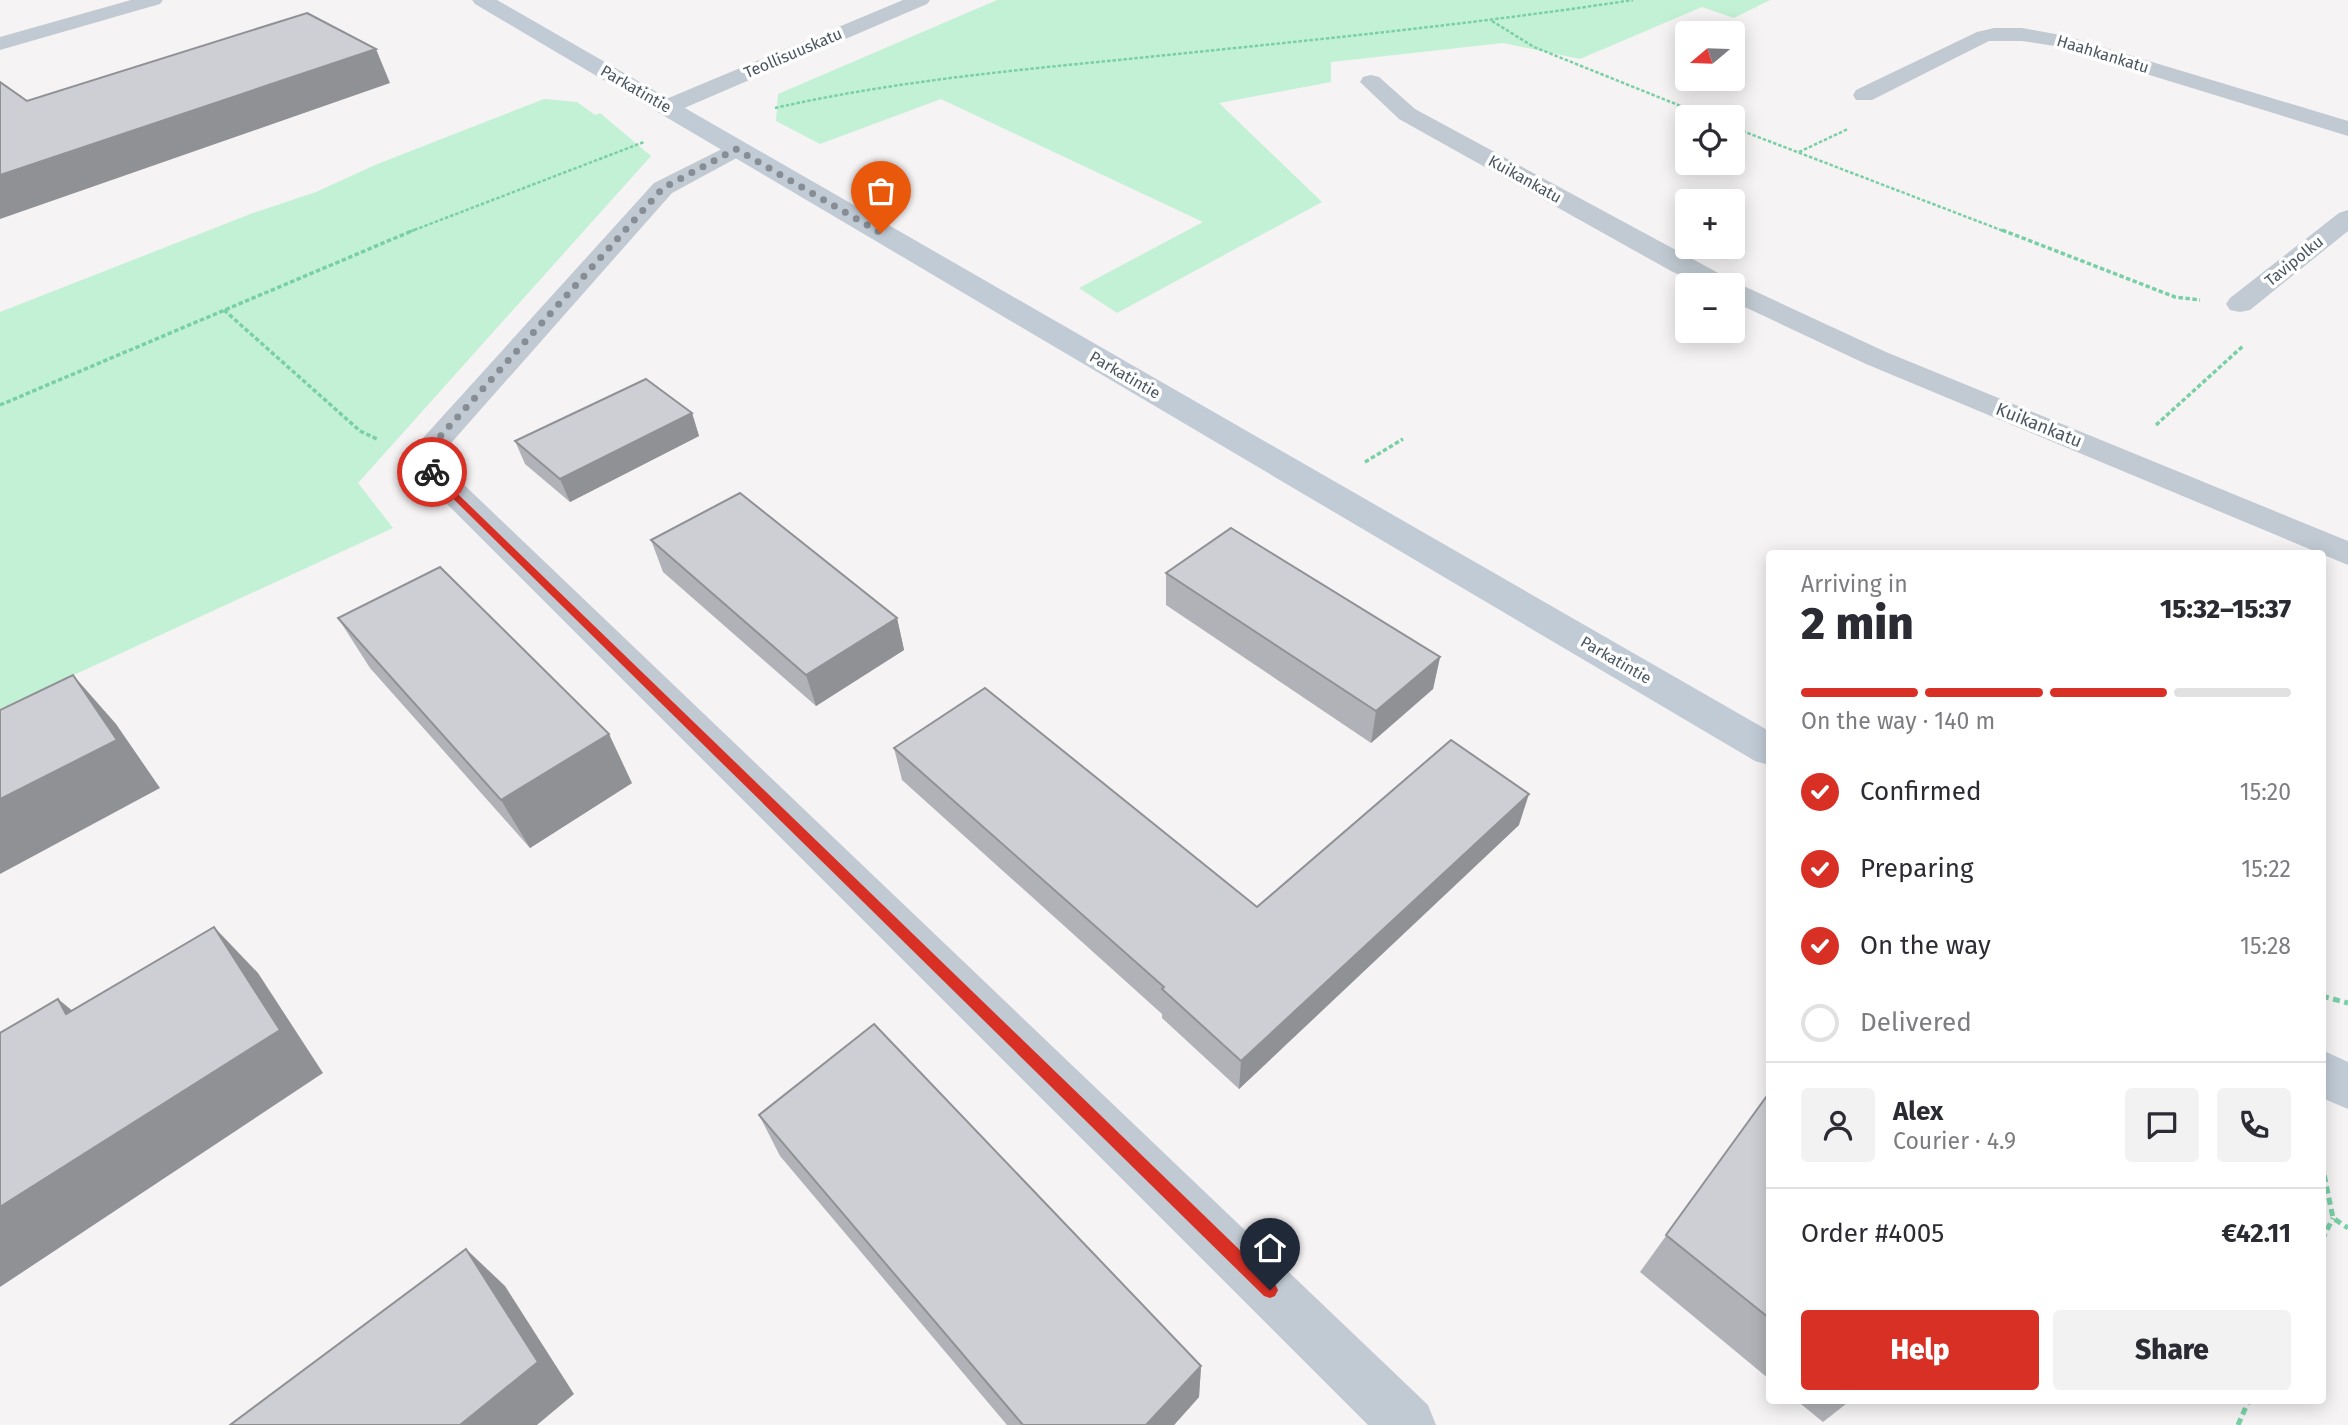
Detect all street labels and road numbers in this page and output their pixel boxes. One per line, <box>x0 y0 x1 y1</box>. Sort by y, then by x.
street label: Teollisuuskatu <box>741 24 845 82</box>
street label: Haahkankatu <box>2055 31 2151 77</box>
street label: Parkatintie <box>597 61 675 117</box>
street label: Kuikankatu <box>1485 151 1565 207</box>
street label: Tavipolku <box>2261 232 2327 290</box>
street label: Parkatintie <box>1086 347 1164 403</box>
street label: Kuikankatu <box>1993 398 2085 452</box>
street label: Parkatintie <box>1577 632 1655 688</box>

